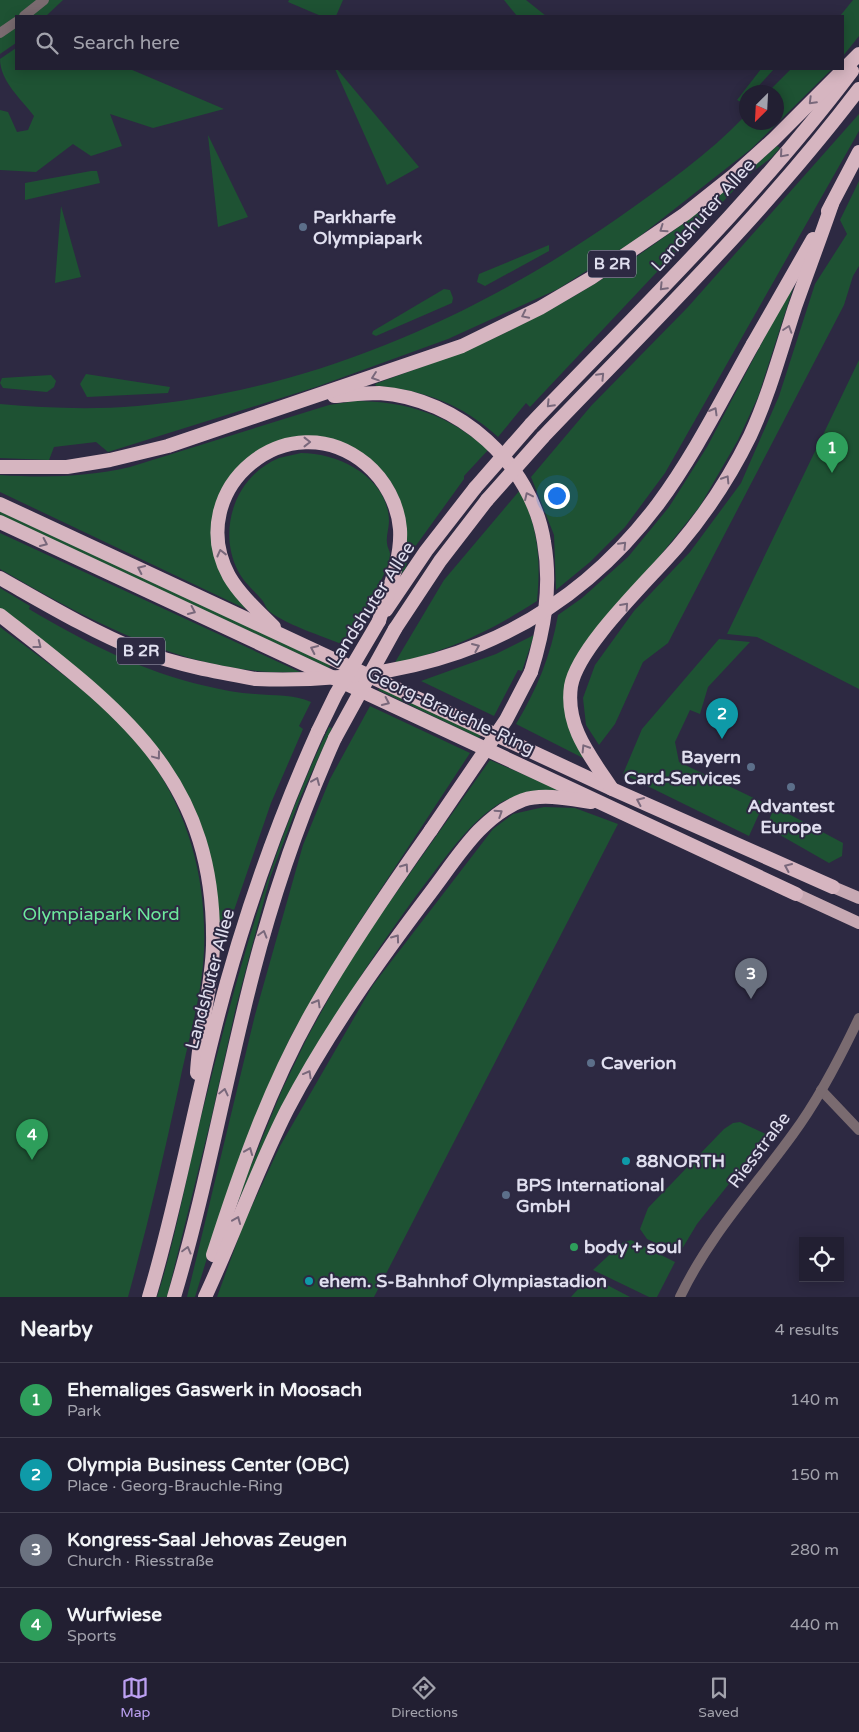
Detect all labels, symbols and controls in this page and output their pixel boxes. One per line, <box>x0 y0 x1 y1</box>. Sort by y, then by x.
search box <box>15 15 844 70</box>
icon: search <box>33 29 61 57</box>
text: Search here <box>73 32 180 54</box>
north arrow <box>739 85 784 130</box>
one-way arrow <box>809 95 818 104</box>
one-way arrow <box>781 148 789 157</box>
street label: Landshuter Allee <box>646 154 760 276</box>
place label: Parkharfe Olympiapark <box>313 206 422 249</box>
marker: Parkharfe Olympiapark <box>297 221 309 233</box>
one-way arrow <box>659 223 668 232</box>
road number: B 2R <box>588 250 636 278</box>
one-way arrow <box>659 282 668 291</box>
one-way arrow <box>521 309 530 319</box>
one-way arrow <box>782 326 792 334</box>
one-way arrow <box>371 371 379 381</box>
one-way arrow <box>595 373 604 382</box>
one-way arrow <box>547 399 556 408</box>
one-way arrow <box>708 408 718 417</box>
pin: 1 <box>816 432 848 473</box>
one-way arrow <box>304 437 311 447</box>
one-way arrow <box>720 475 729 485</box>
your location <box>544 483 570 509</box>
one-way arrow <box>524 492 535 501</box>
one-way arrow <box>39 536 48 547</box>
street label: Landshuter Allee <box>322 537 420 671</box>
one-way arrow <box>617 542 626 551</box>
one-way arrow <box>217 550 227 558</box>
one-way arrow <box>137 565 146 575</box>
one-way arrow <box>619 602 628 611</box>
one-way arrow <box>186 605 195 615</box>
road number: B 2R <box>117 637 165 664</box>
one-way arrow <box>33 640 42 649</box>
one-way arrow <box>471 642 480 653</box>
one-way arrow <box>310 645 319 655</box>
street label: Georg-Brauchle-Ring <box>364 662 538 760</box>
one-way arrow <box>381 696 390 706</box>
pin: 2 <box>706 698 738 739</box>
one-way arrow <box>582 744 592 753</box>
place label: Bayern Card-Services <box>624 746 741 789</box>
one-way arrow <box>151 750 159 759</box>
marker: Bayern Card-Services <box>745 761 757 773</box>
one-way arrow <box>310 777 321 786</box>
marker: Advantest Europe <box>785 781 797 793</box>
place label: Advantest Europe <box>747 795 835 838</box>
one-way arrow <box>636 797 645 808</box>
one-way arrow <box>494 810 503 819</box>
one-way arrow <box>399 863 408 873</box>
one-way arrow <box>784 863 793 874</box>
park label: Olympiapark Nord <box>22 903 180 925</box>
street label: Landshuter Allee <box>181 906 239 1052</box>
one-way arrow <box>258 931 268 939</box>
one-way arrow <box>390 934 400 943</box>
pin: 3 <box>735 958 767 999</box>
one-way arrow <box>311 1000 321 1009</box>
place label: Caverion <box>601 1052 676 1074</box>
marker: Caverion <box>585 1057 597 1069</box>
one-way arrow <box>301 1070 311 1079</box>
one-way arrow <box>218 1087 229 1096</box>
street label: Riesstraße <box>723 1108 795 1192</box>
pin: 4 <box>16 1119 48 1160</box>
one-way arrow <box>243 1147 253 1156</box>
place label: 88NORTH <box>636 1150 725 1172</box>
marker: 88NORTH <box>620 1155 632 1167</box>
place label: BPS International GmbH <box>516 1174 665 1217</box>
marker: BPS International GmbH <box>500 1189 512 1201</box>
one-way arrow <box>231 1216 241 1224</box>
place label: body + soul <box>584 1236 682 1258</box>
map controls <box>799 1237 844 1282</box>
button: locate <box>799 1237 844 1282</box>
marker: body + soul <box>568 1241 580 1253</box>
one-way arrow <box>181 1246 192 1254</box>
place label: ehem. S-Bahnhof Olympiastadion <box>319 1270 607 1292</box>
marker: ehem. S-Bahnhof Olympiastadion <box>303 1275 315 1287</box>
text: Nearby <box>20 1317 93 1342</box>
text: 4 results <box>775 1320 839 1340</box>
text: Ehemaliges Gaswerk in Moosach <box>67 1379 362 1401</box>
text: 1 <box>31 1390 41 1410</box>
text: 140 m <box>790 1390 839 1410</box>
text: Park <box>67 1401 101 1421</box>
text: Olympia Business Center (OBC) <box>67 1454 349 1476</box>
text: 2 <box>31 1465 41 1485</box>
text: 150 m <box>790 1465 839 1485</box>
text: Place · Georg-Brauchle-Ring <box>67 1476 283 1496</box>
text: Kongress-Saal Jehovas Zeugen <box>67 1529 347 1551</box>
text: 3 <box>31 1540 41 1560</box>
text: 280 m <box>790 1540 839 1560</box>
text: Church · Riesstraße <box>67 1551 214 1571</box>
text: Wurfwiese <box>67 1604 162 1626</box>
text: 4 <box>31 1615 41 1635</box>
text: 440 m <box>790 1615 839 1635</box>
text: Sports <box>67 1626 116 1646</box>
tab: Map <box>120 1674 150 1721</box>
tab: Directions <box>391 1674 458 1721</box>
tab: Saved <box>698 1674 739 1721</box>

